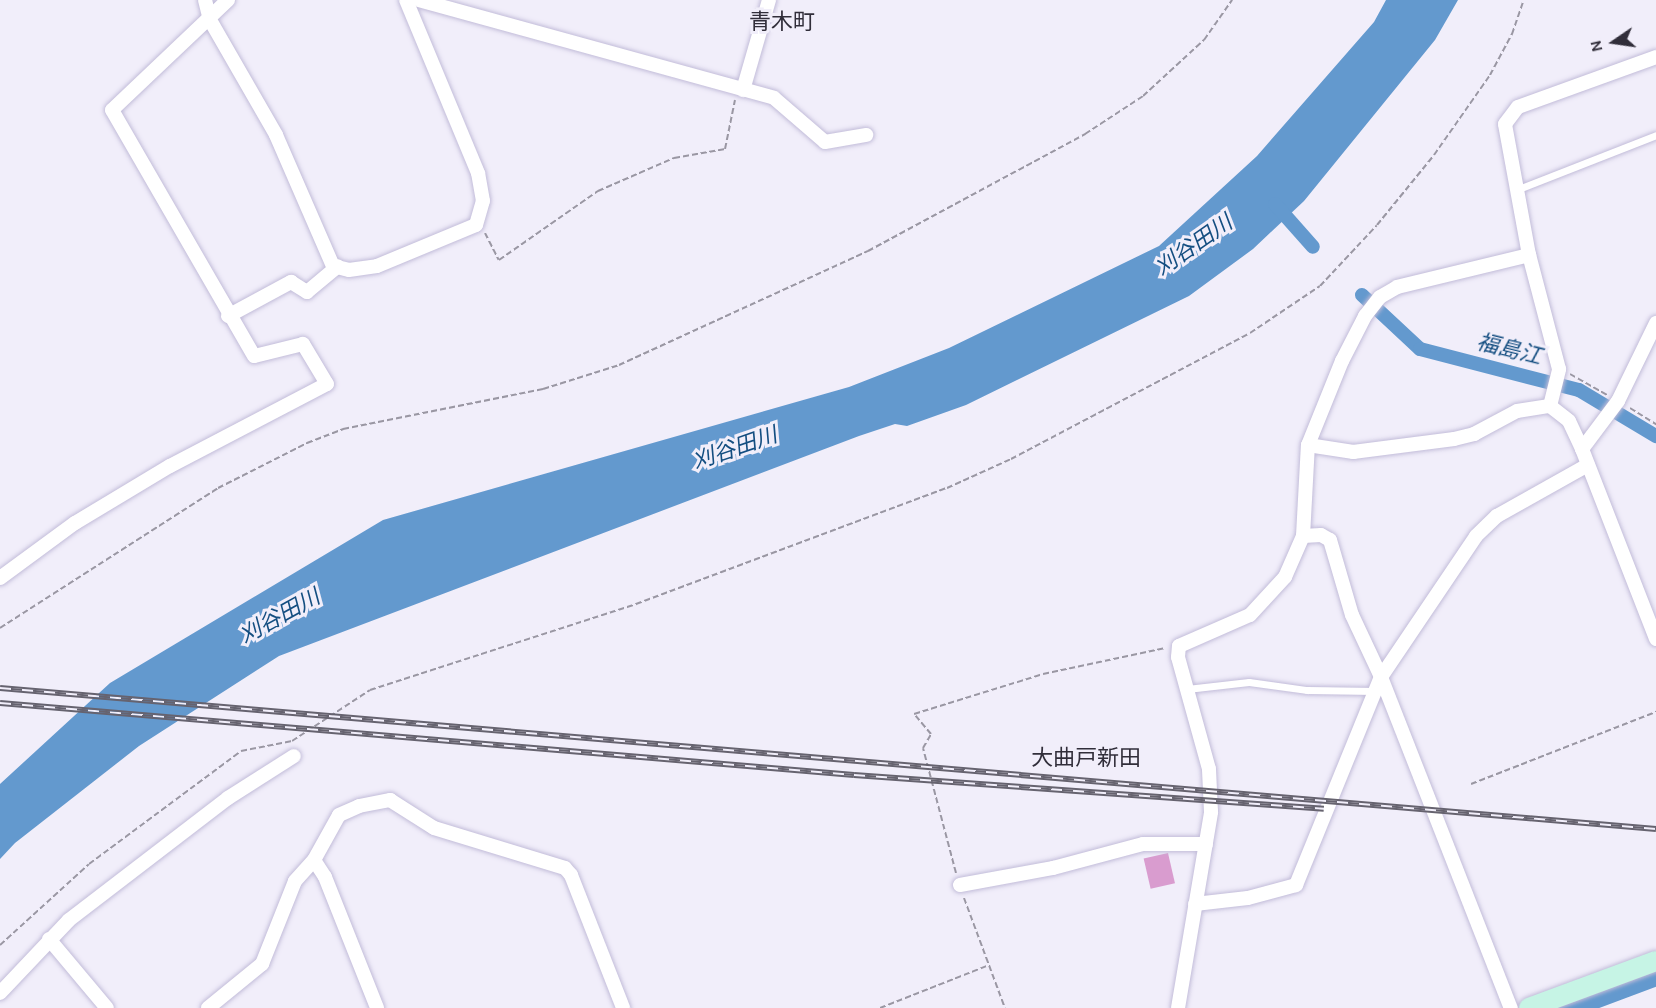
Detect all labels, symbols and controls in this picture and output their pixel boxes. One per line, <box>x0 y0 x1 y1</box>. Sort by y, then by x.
district label: 青木町 <box>749 10 815 36</box>
north arrow <box>1584 12 1644 72</box>
text: N <box>1585 38 1607 54</box>
water label: 刈谷田川 <box>1150 210 1238 282</box>
water label: 福島江 <box>1474 329 1544 371</box>
water label: 刈谷田川 <box>689 422 781 476</box>
water label: 刈谷田川 <box>235 584 325 650</box>
district label: 大曲戸新田 <box>1031 746 1141 772</box>

